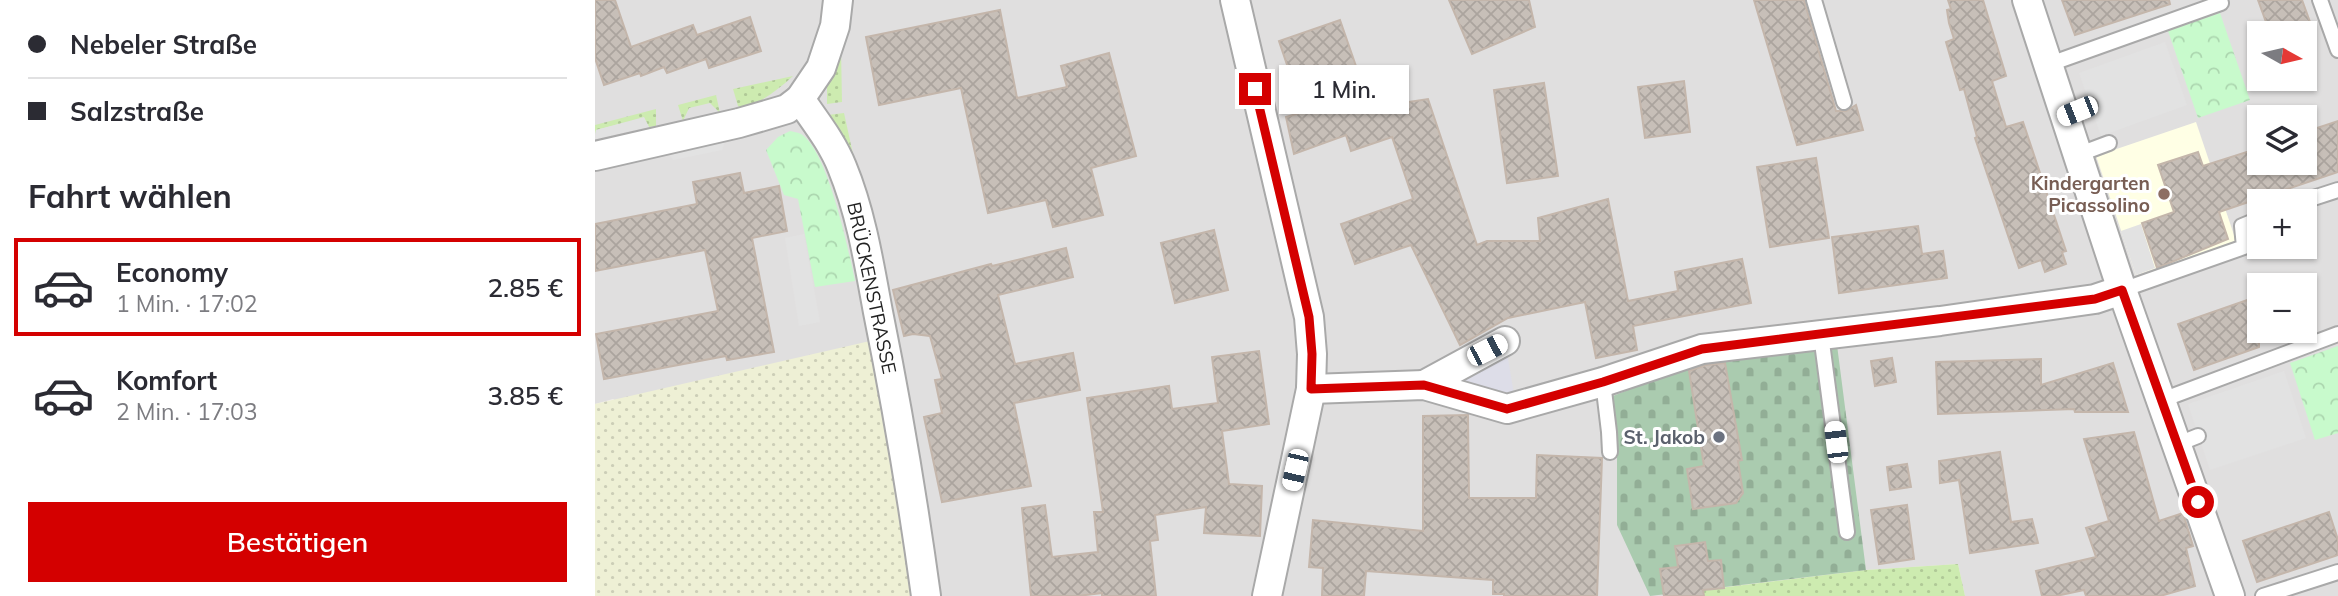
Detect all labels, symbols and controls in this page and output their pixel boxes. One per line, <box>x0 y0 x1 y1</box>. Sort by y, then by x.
north arrow <box>2247 21 2317 91</box>
map controls <box>2247 21 2317 343</box>
text: Nebeler Straße <box>70 28 257 61</box>
callout: 1 Min. <box>1279 64 1409 114</box>
route end <box>1239 73 1271 105</box>
text: 1 Min. <box>1312 75 1376 104</box>
car <box>2054 93 2101 129</box>
text: Salzstraße <box>70 95 204 128</box>
button: layers <box>2247 105 2317 175</box>
place label: Kindergarten Picassolino <box>2031 171 2150 217</box>
text: Fahrt wählen <box>28 176 232 216</box>
marker: Kindergarten Picassolino <box>2156 186 2172 202</box>
button: + <box>2247 189 2317 259</box>
street label: BRÜCKENSTRASSE <box>842 200 902 376</box>
icon: car <box>32 256 95 319</box>
text: Economy <box>116 256 228 289</box>
text: 2.85 € <box>487 271 563 304</box>
button: − <box>2247 273 2317 343</box>
text: 1 Min. · 17:02 <box>116 289 258 318</box>
car <box>1464 331 1511 369</box>
icon: car <box>32 364 95 427</box>
text: Komfort <box>116 364 217 397</box>
text: 3.85 € <box>487 379 563 412</box>
text: 2 Min. · 17:03 <box>116 397 258 426</box>
car <box>1824 420 1849 464</box>
place label: St. Jakob <box>1623 425 1705 449</box>
marker: St. Jakob <box>1711 429 1727 445</box>
car <box>1281 447 1310 493</box>
route start <box>2182 486 2214 518</box>
button: Bestätigen <box>28 502 567 582</box>

